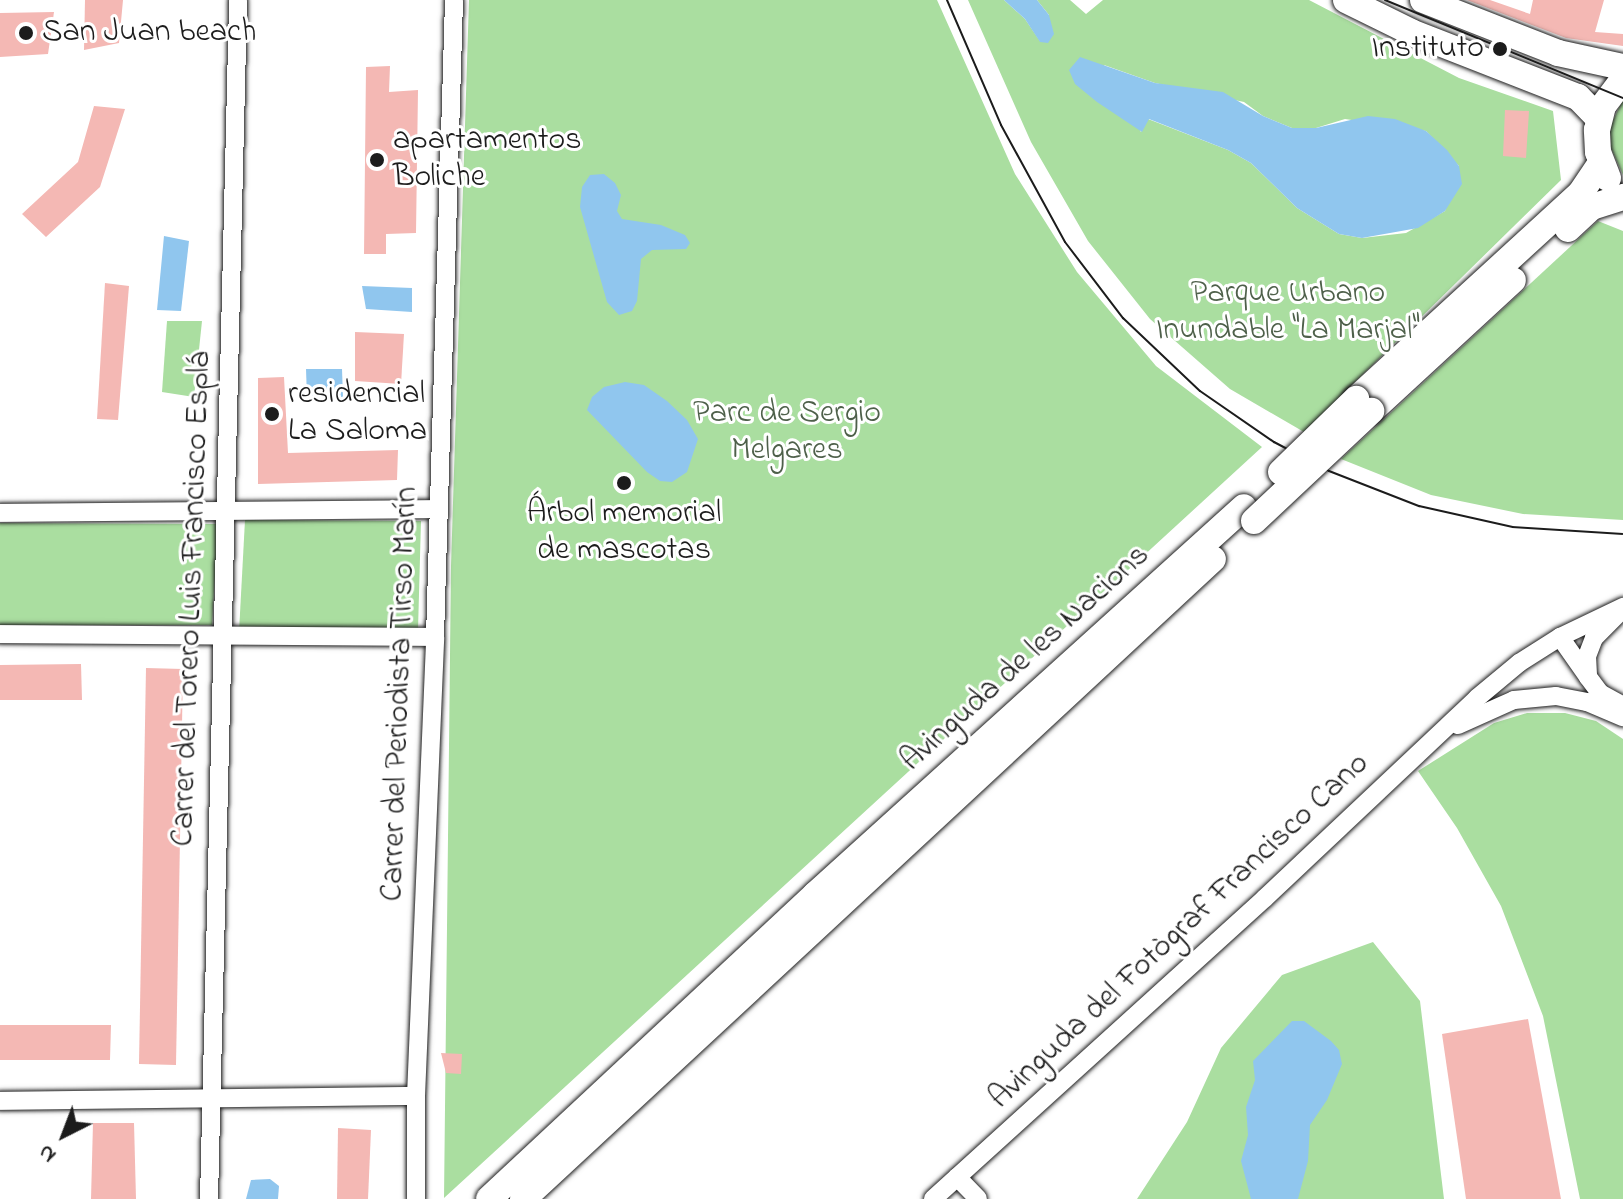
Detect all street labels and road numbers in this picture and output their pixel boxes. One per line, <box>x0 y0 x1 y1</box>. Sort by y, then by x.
street label: Carrer del Torero Luis Francisco Esplá <box>165 351 221 847</box>
street label: Carrer del Periodista Tirso Marín <box>375 486 427 902</box>
street label: Avinguda de les Nacions <box>894 537 1158 781</box>
street label: Avinguda del Fotògraf Francisco Cano <box>982 746 1378 1118</box>

